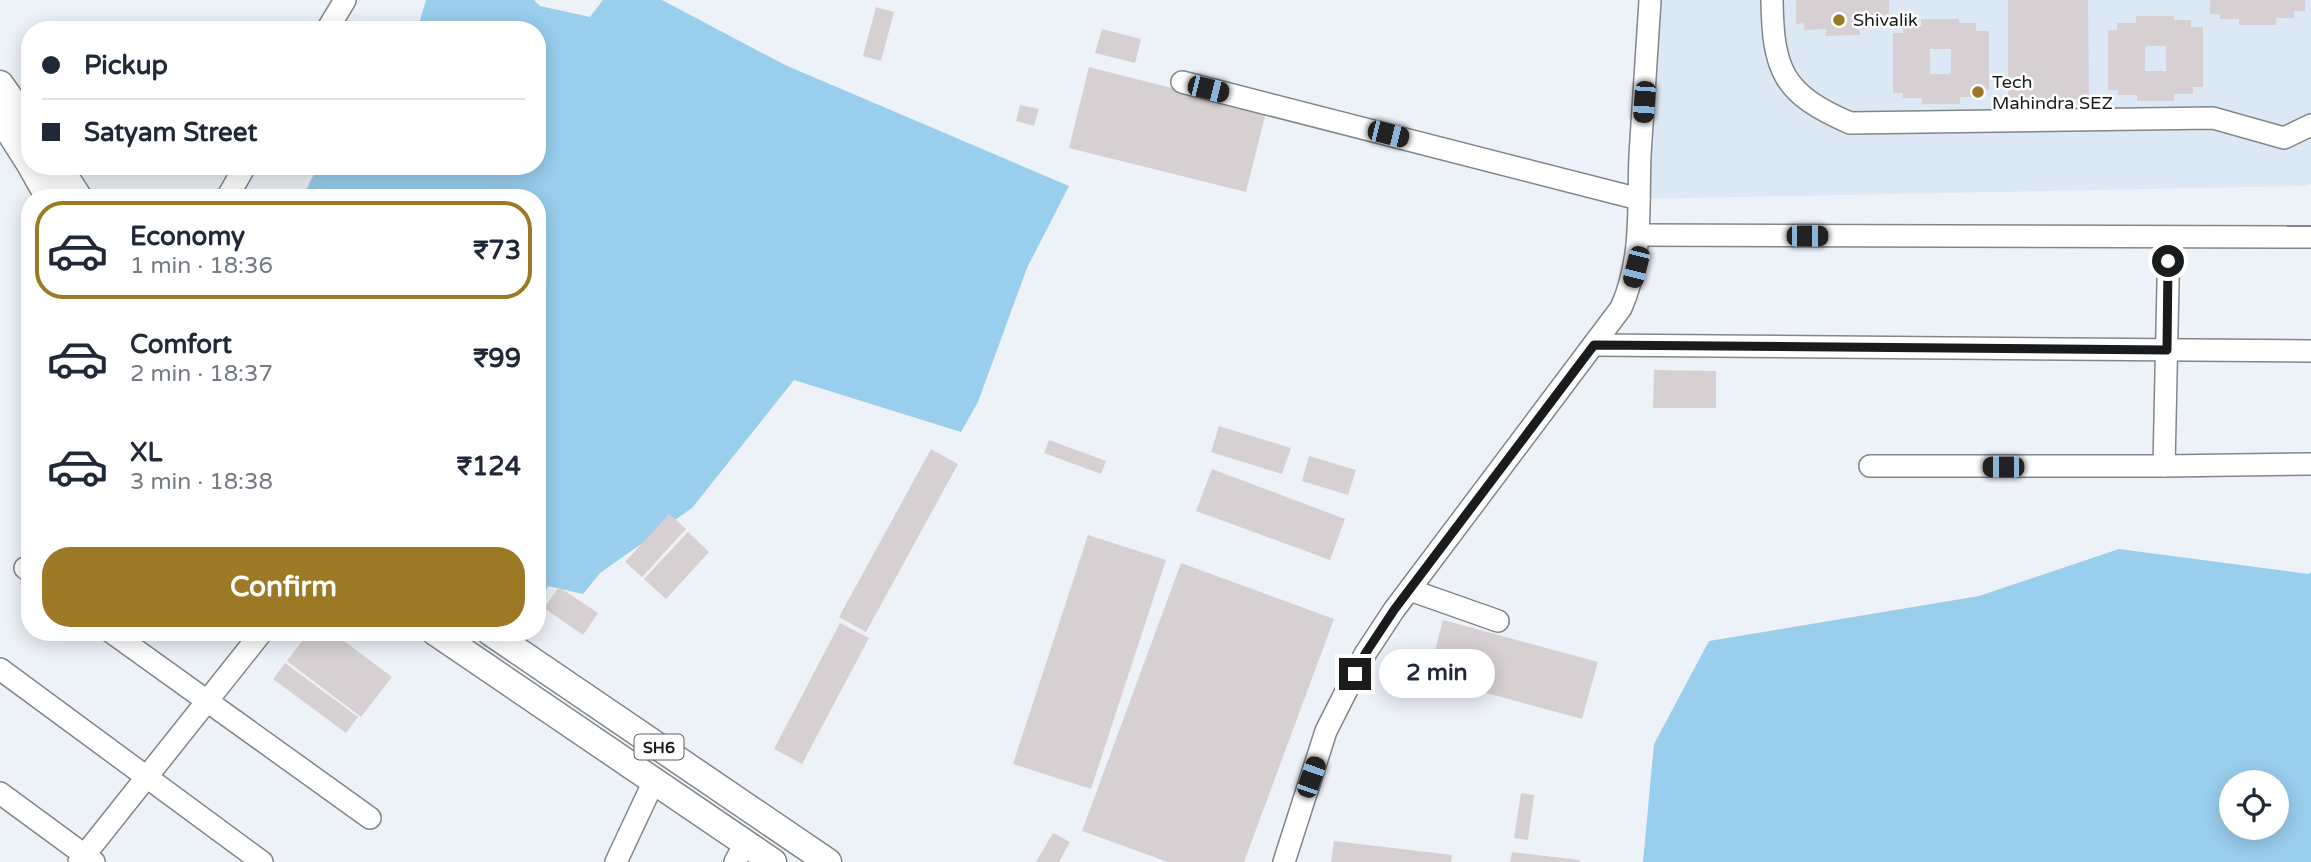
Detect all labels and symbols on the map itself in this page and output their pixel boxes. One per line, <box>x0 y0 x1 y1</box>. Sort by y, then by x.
place label: Shivalik <box>1853 9 1918 31</box>
marker: Shivalik <box>1831 12 1847 28</box>
place label: Tech Mahindra SEZ <box>1992 71 2113 114</box>
car <box>1186 74 1231 104</box>
car <box>1633 80 1656 124</box>
marker: Tech Mahindra SEZ <box>1970 84 1986 100</box>
car <box>1366 119 1411 149</box>
car <box>1787 226 1829 247</box>
car <box>1621 244 1652 290</box>
route start <box>2152 245 2184 277</box>
car <box>1983 457 2025 478</box>
callout: 2 min <box>1380 650 1495 698</box>
route end <box>1339 658 1371 690</box>
road number: SH6 <box>634 734 684 760</box>
car <box>1295 754 1328 800</box>

